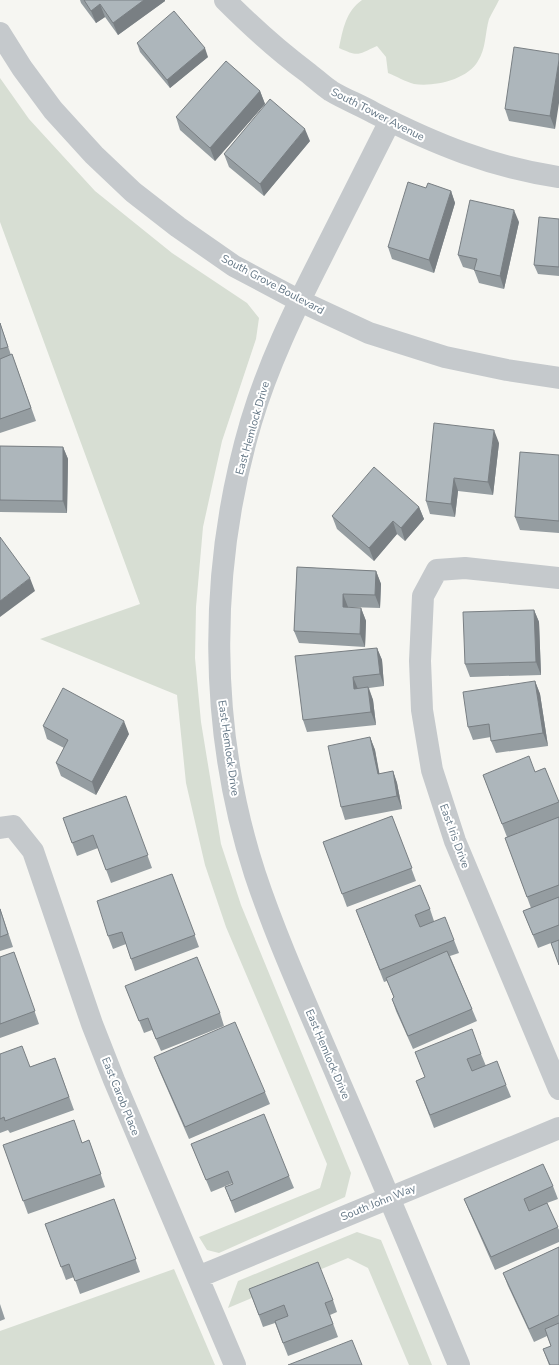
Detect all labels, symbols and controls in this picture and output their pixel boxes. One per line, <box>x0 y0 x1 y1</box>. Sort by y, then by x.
street label: South Tower Avenue <box>328 84 427 145</box>
street label: South Grove Boulevard <box>219 251 327 318</box>
street label: East Hemlock Drive <box>232 380 273 477</box>
street label: East Hemlock Drive <box>214 699 243 797</box>
street label: East Iris Drive <box>436 802 473 871</box>
street label: East Hemlock Drive <box>302 1007 353 1102</box>
street label: East Carob Place <box>98 1055 143 1138</box>
street label: South John Way <box>338 1180 418 1224</box>

